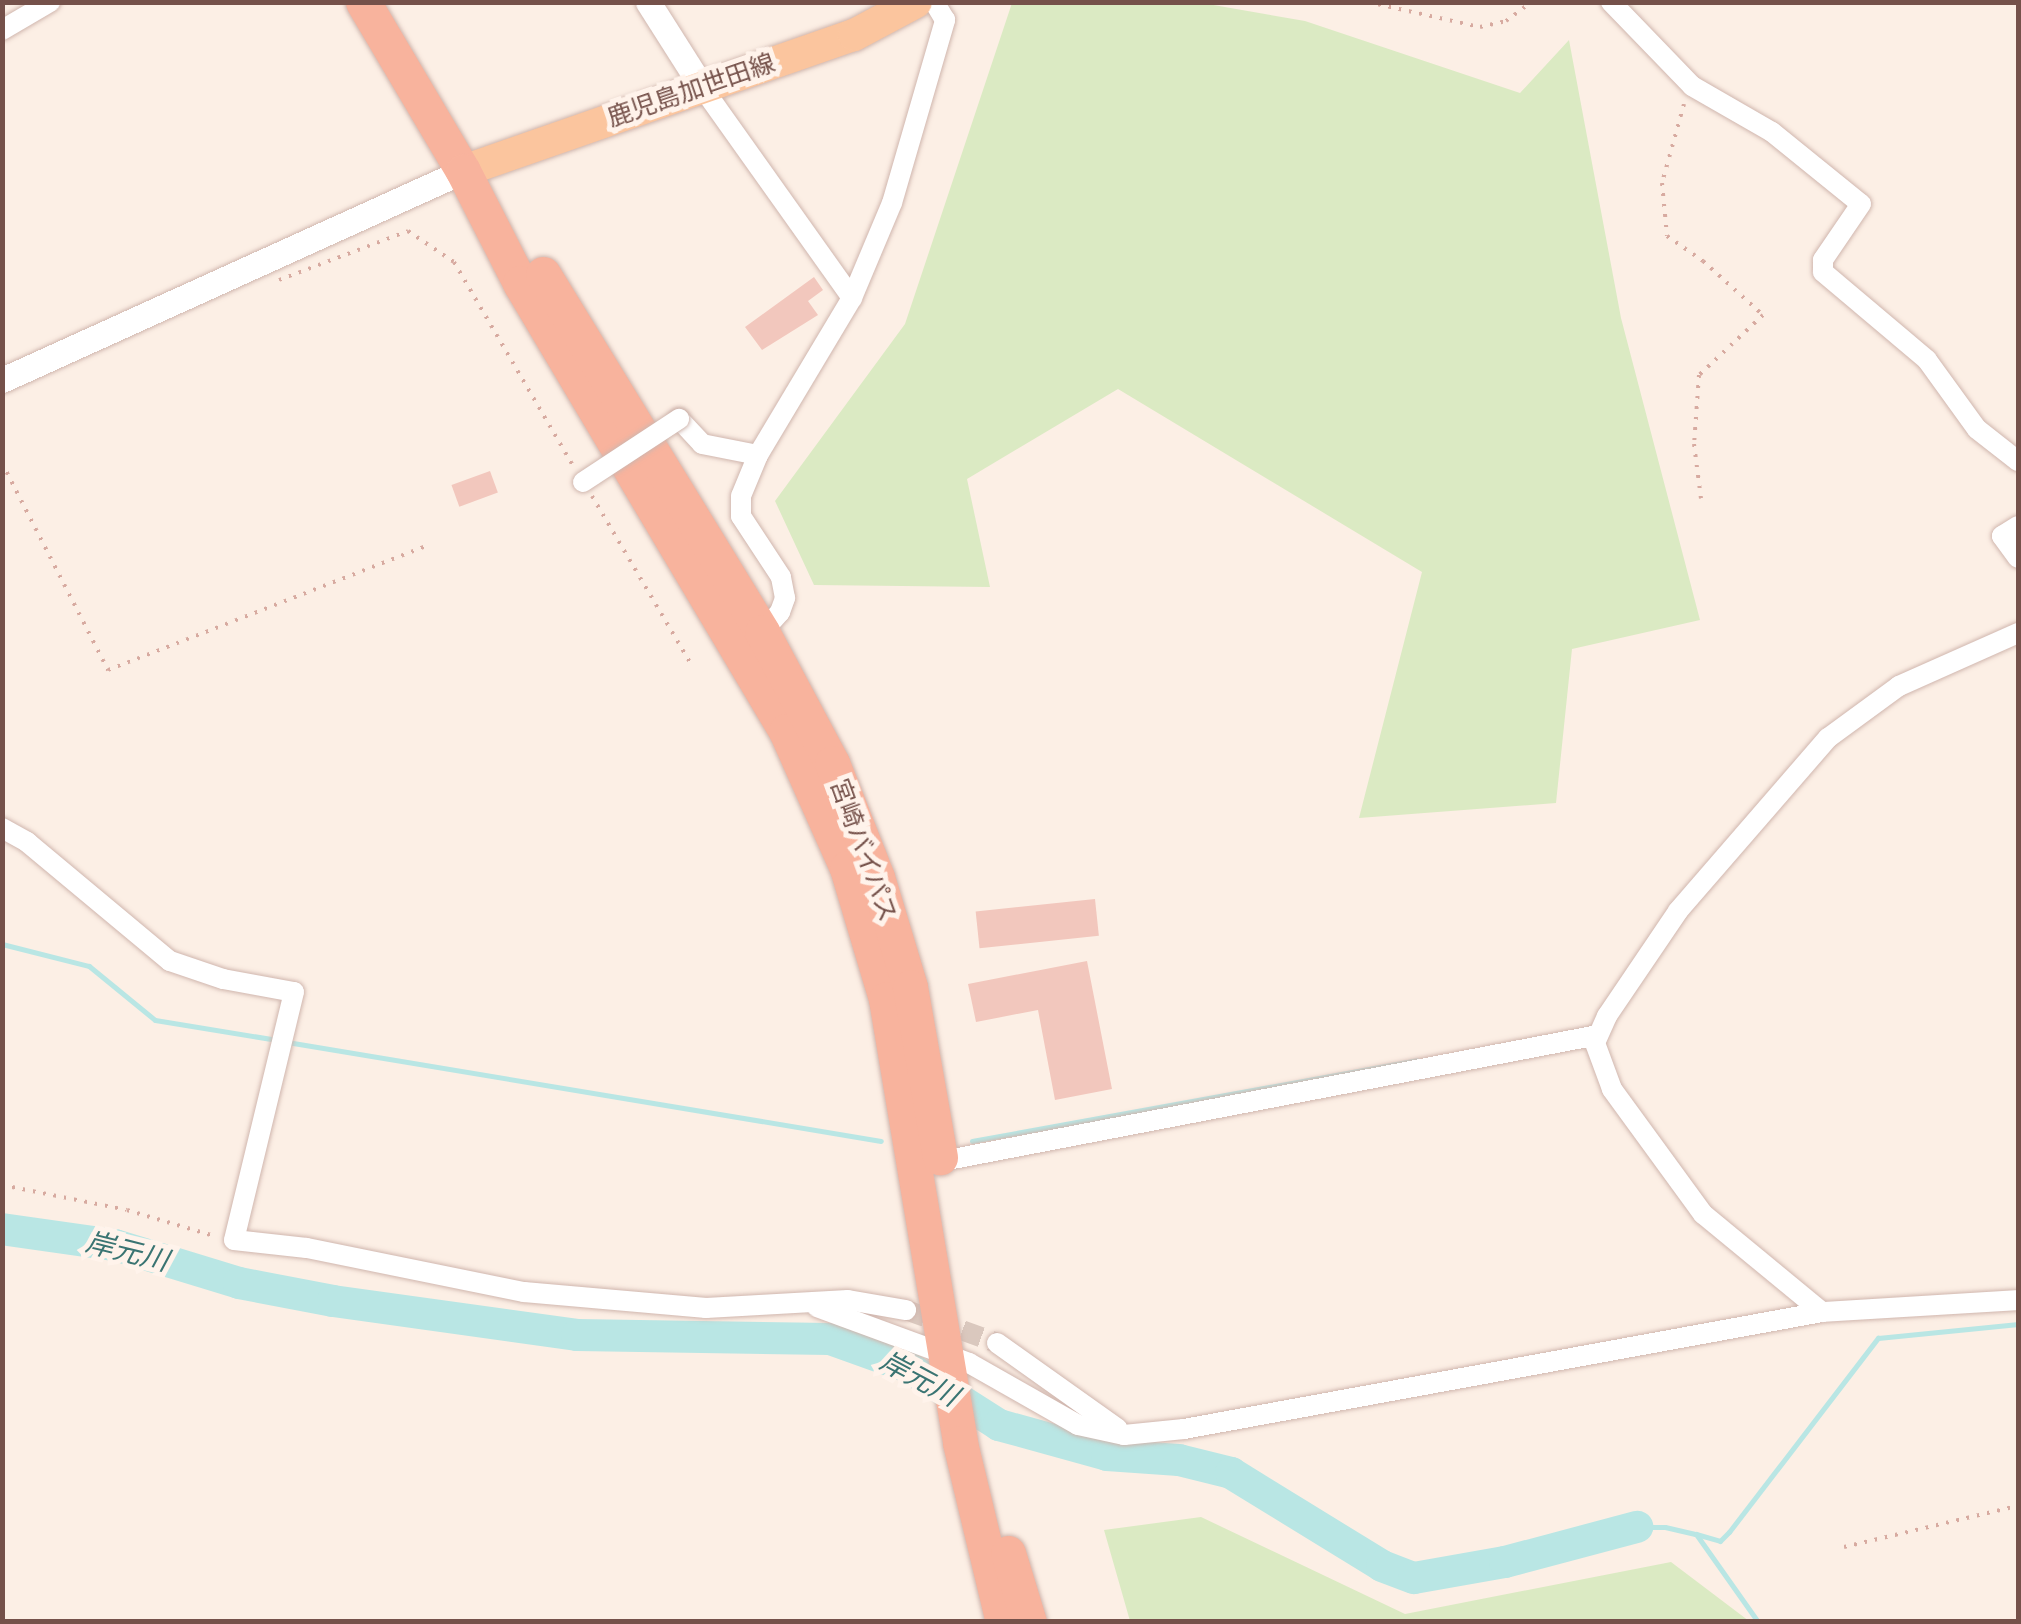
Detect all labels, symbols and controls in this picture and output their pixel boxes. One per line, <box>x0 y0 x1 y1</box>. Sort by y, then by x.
street label: 鹿児島加世田線 <box>603 47 779 133</box>
street label: 宮崎バイパス <box>824 774 904 926</box>
water label: 岸元川 <box>82 1226 172 1278</box>
water label: 岸元川 <box>874 1344 964 1414</box>

